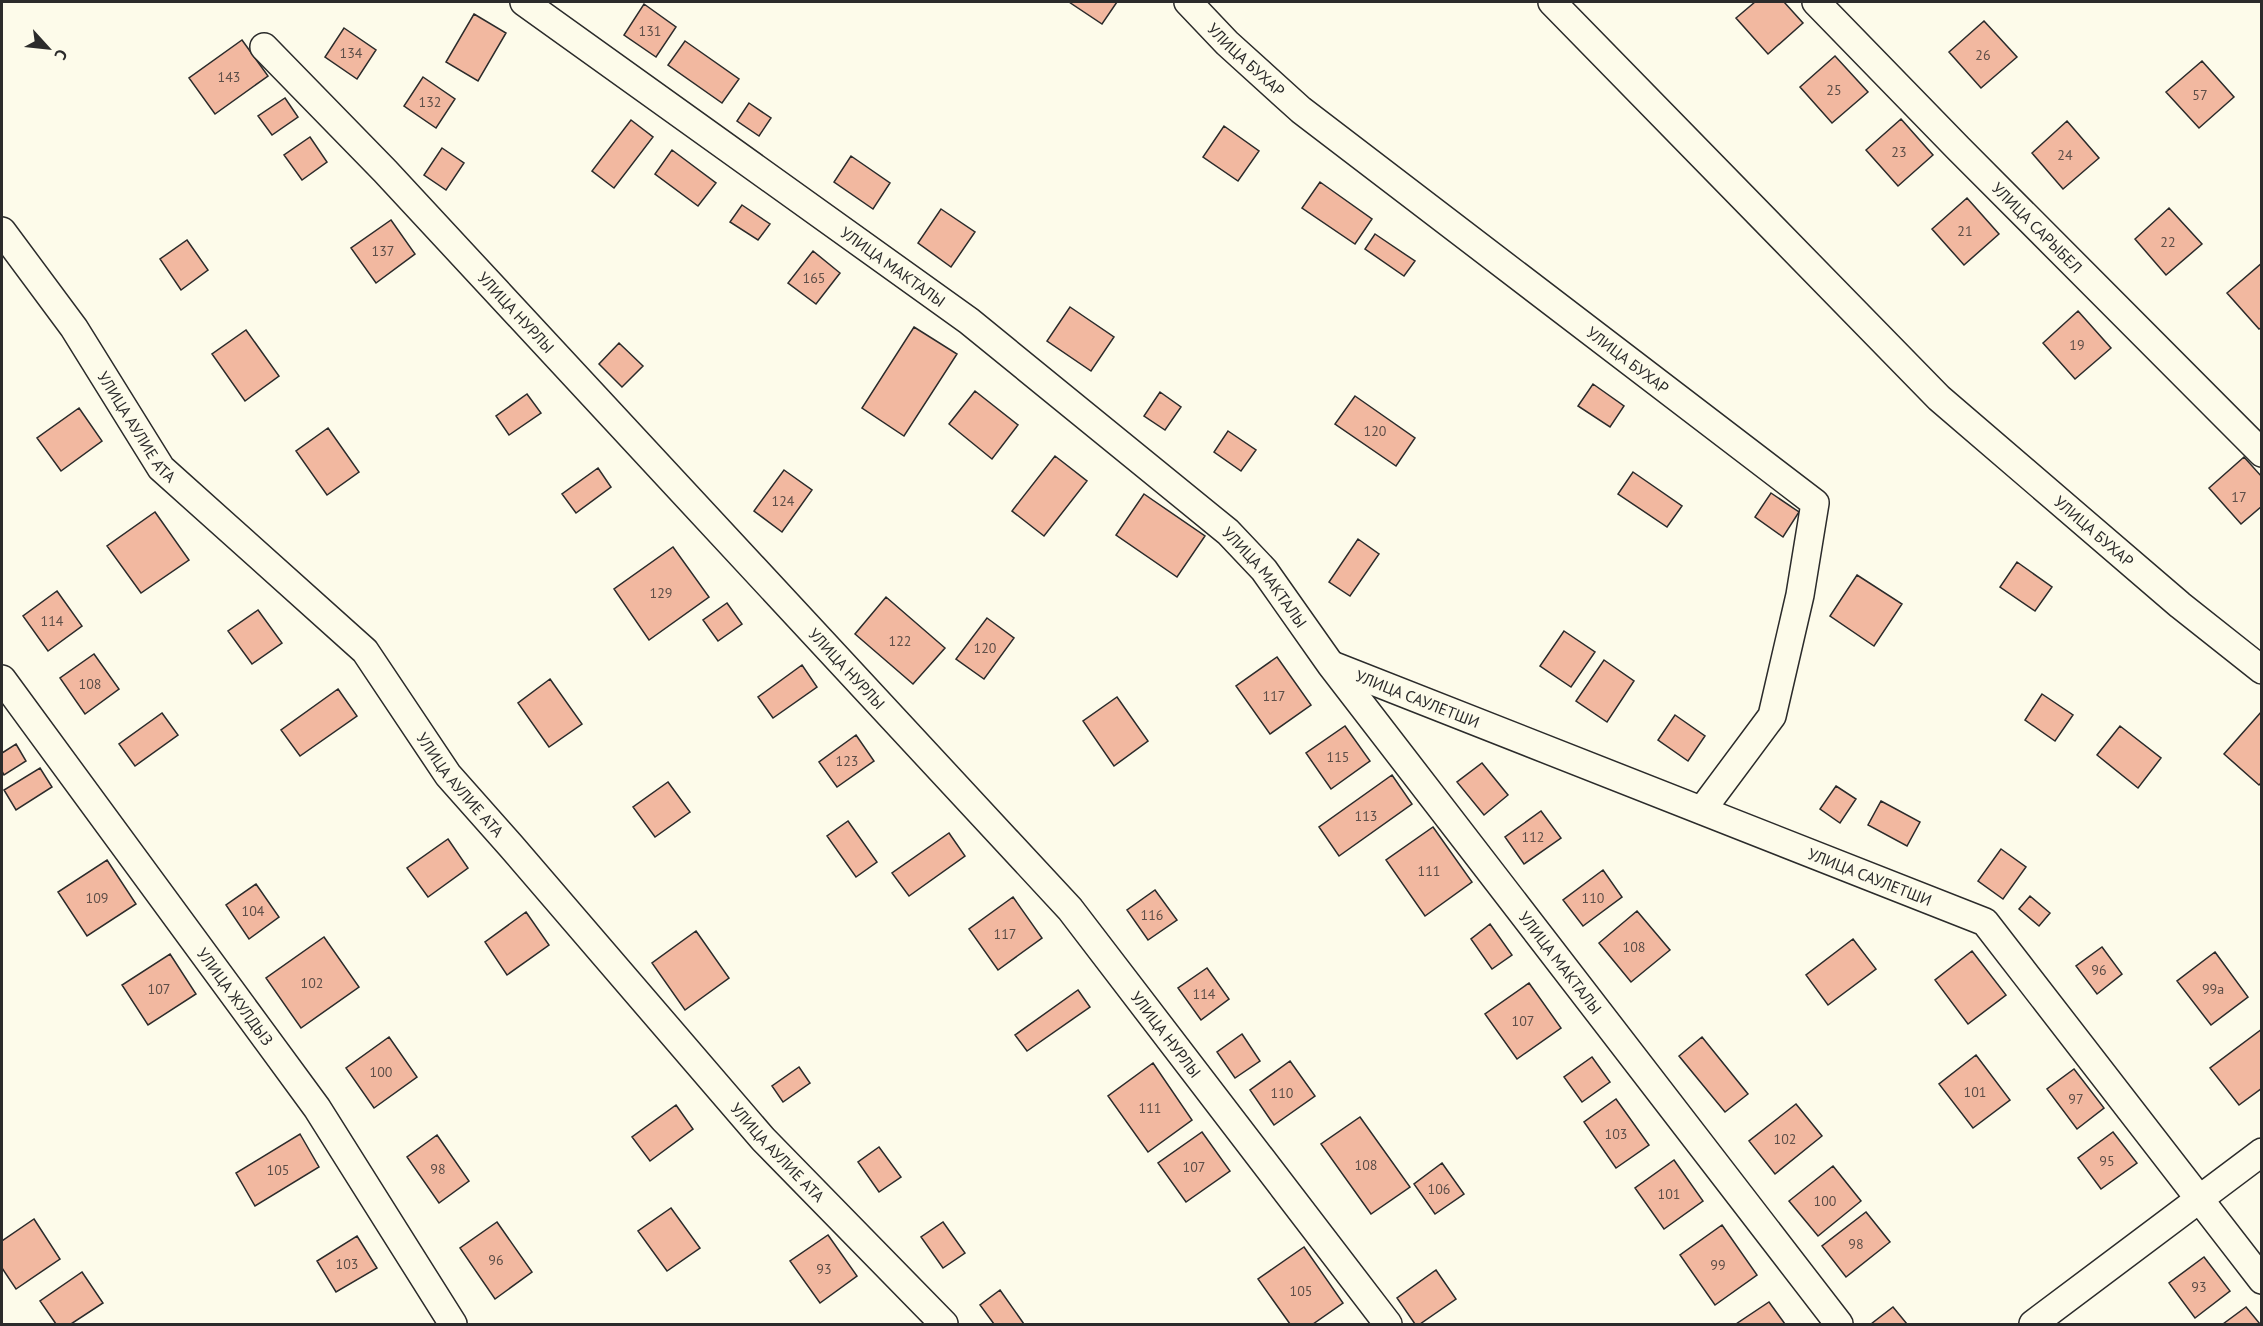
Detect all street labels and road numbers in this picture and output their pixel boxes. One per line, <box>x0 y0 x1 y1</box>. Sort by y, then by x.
street label: УЛИЦА БУХАР <box>1203 19 1289 101</box>
street label: УЛИЦА САРЫБЕЛ <box>1988 178 2087 277</box>
street label: УЛИЦА МАКТАЛЫ <box>837 222 949 311</box>
street label: УЛИЦА НУРЛЫ <box>474 268 559 357</box>
street label: УЛИЦА БУХАР <box>1583 322 1673 398</box>
street label: УЛИЦА АУЛИЕ АТА <box>93 368 181 487</box>
street label: УЛИЦА БУХАР <box>2050 491 2138 571</box>
street label: УЛИЦА МАКТАЛЫ <box>1218 522 1311 631</box>
street label: УЛИЦА НУРЛЫ <box>804 624 889 713</box>
street label: УЛИЦА САУЛЕТШИ <box>1353 665 1482 732</box>
street label: УЛИЦА АУЛИЕ АТА <box>412 729 509 841</box>
street label: УЛИЦА САУЛЕТШИ <box>1805 843 1935 910</box>
street label: УЛИЦА МАКТАЛЫ <box>1515 907 1606 1018</box>
street label: УЛИЦА ЖУЛДЫЗ <box>193 944 278 1049</box>
street label: УЛИЦА НУРЛЫ <box>1127 987 1205 1081</box>
street label: УЛИЦА АУЛИЕ АТА <box>726 1099 829 1206</box>

